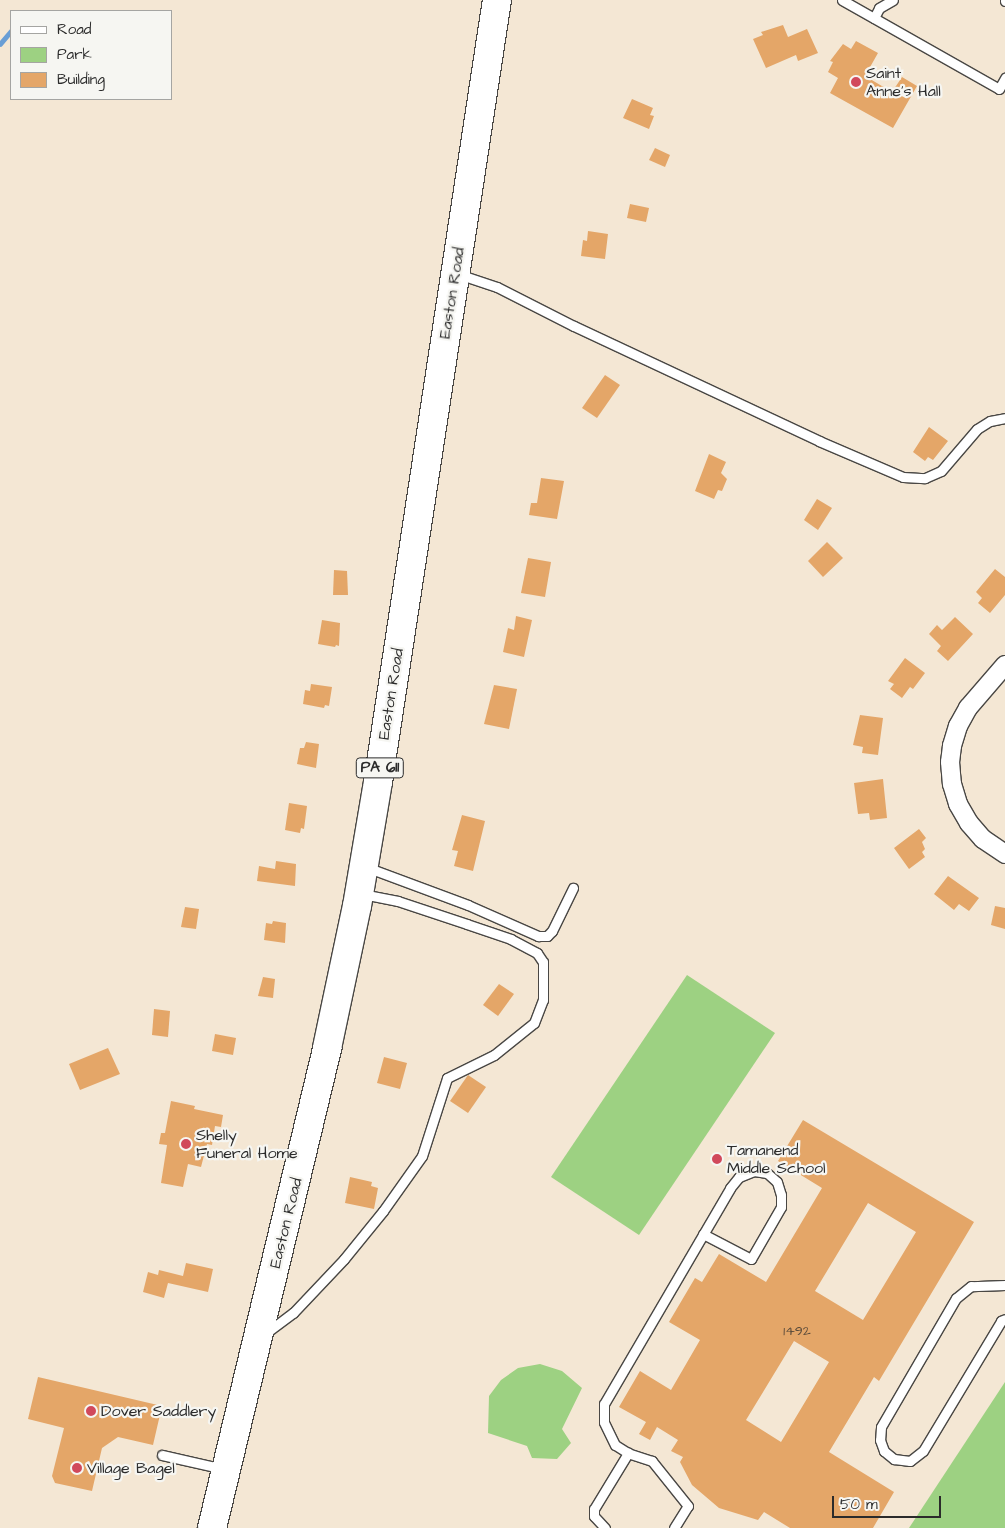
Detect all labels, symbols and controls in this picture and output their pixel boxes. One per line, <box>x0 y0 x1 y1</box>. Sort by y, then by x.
legend <box>10 10 172 100</box>
text: Road <box>57 19 91 40</box>
text: Park <box>57 44 92 65</box>
place label: Saint Anne’s Hall <box>866 63 941 101</box>
text: Building <box>57 69 105 90</box>
marker: Saint Anne’s Hall <box>850 76 862 88</box>
street label: Easton Road <box>435 246 469 340</box>
street label: Easton Road <box>374 647 408 741</box>
road number: PA 611 <box>355 756 405 780</box>
place label: Shelly Funeral Home <box>196 1125 298 1163</box>
marker: Shelly Funeral Home <box>180 1138 192 1150</box>
place label: Tamanend Middle School <box>727 1140 825 1178</box>
marker: Tamanend Middle School <box>711 1153 723 1165</box>
street label: Easton Road <box>266 1176 306 1270</box>
house number: 1492 <box>783 1323 811 1339</box>
place label: Dover Saddlery <box>101 1401 216 1421</box>
marker: Dover Saddlery <box>85 1405 97 1417</box>
place label: Village Bagel <box>87 1458 175 1478</box>
marker: Village Bagel <box>71 1462 83 1474</box>
scale bar <box>835 1486 944 1518</box>
text: 50 m <box>840 1494 878 1515</box>

